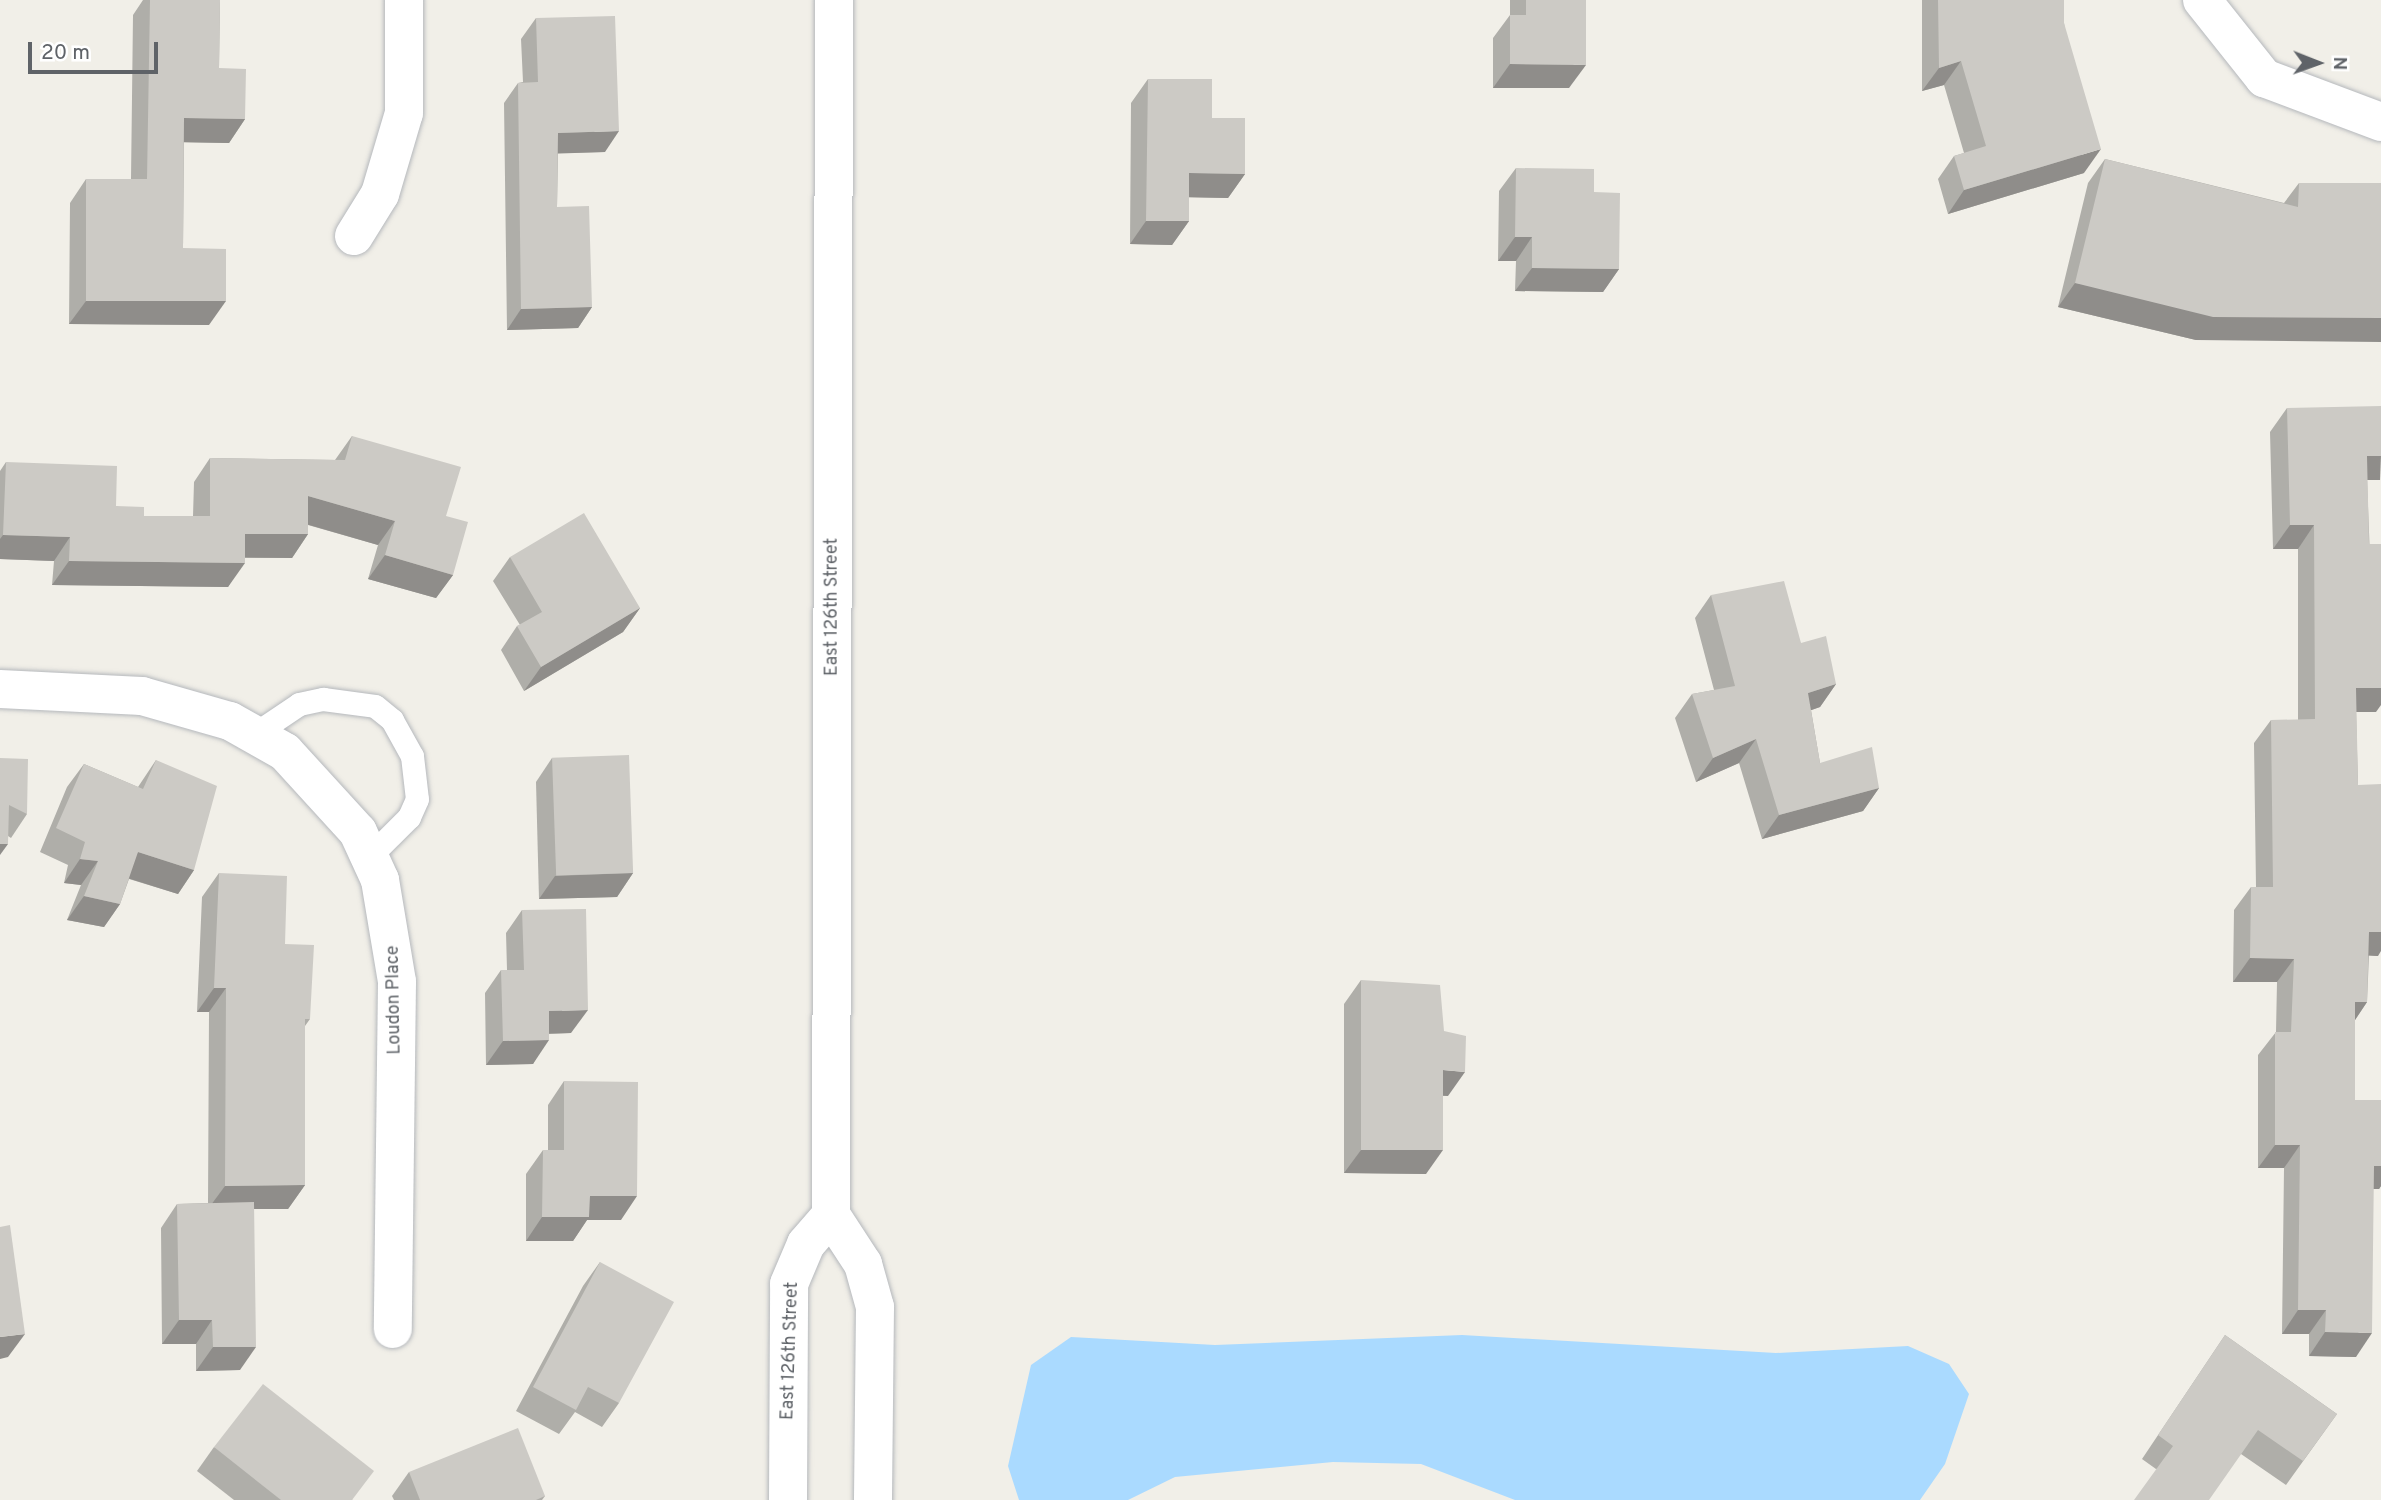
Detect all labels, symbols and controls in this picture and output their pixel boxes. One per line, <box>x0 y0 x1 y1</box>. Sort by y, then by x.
scale bar <box>32 28 161 72</box>
north arrow <box>2283 28 2353 98</box>
text: 20 m <box>41 40 90 67</box>
text: N <box>2327 56 2351 70</box>
street label: East 126th Street <box>822 538 844 676</box>
street label: Loudon Place <box>383 945 407 1055</box>
street label: East 126th Street <box>778 1282 804 1420</box>

